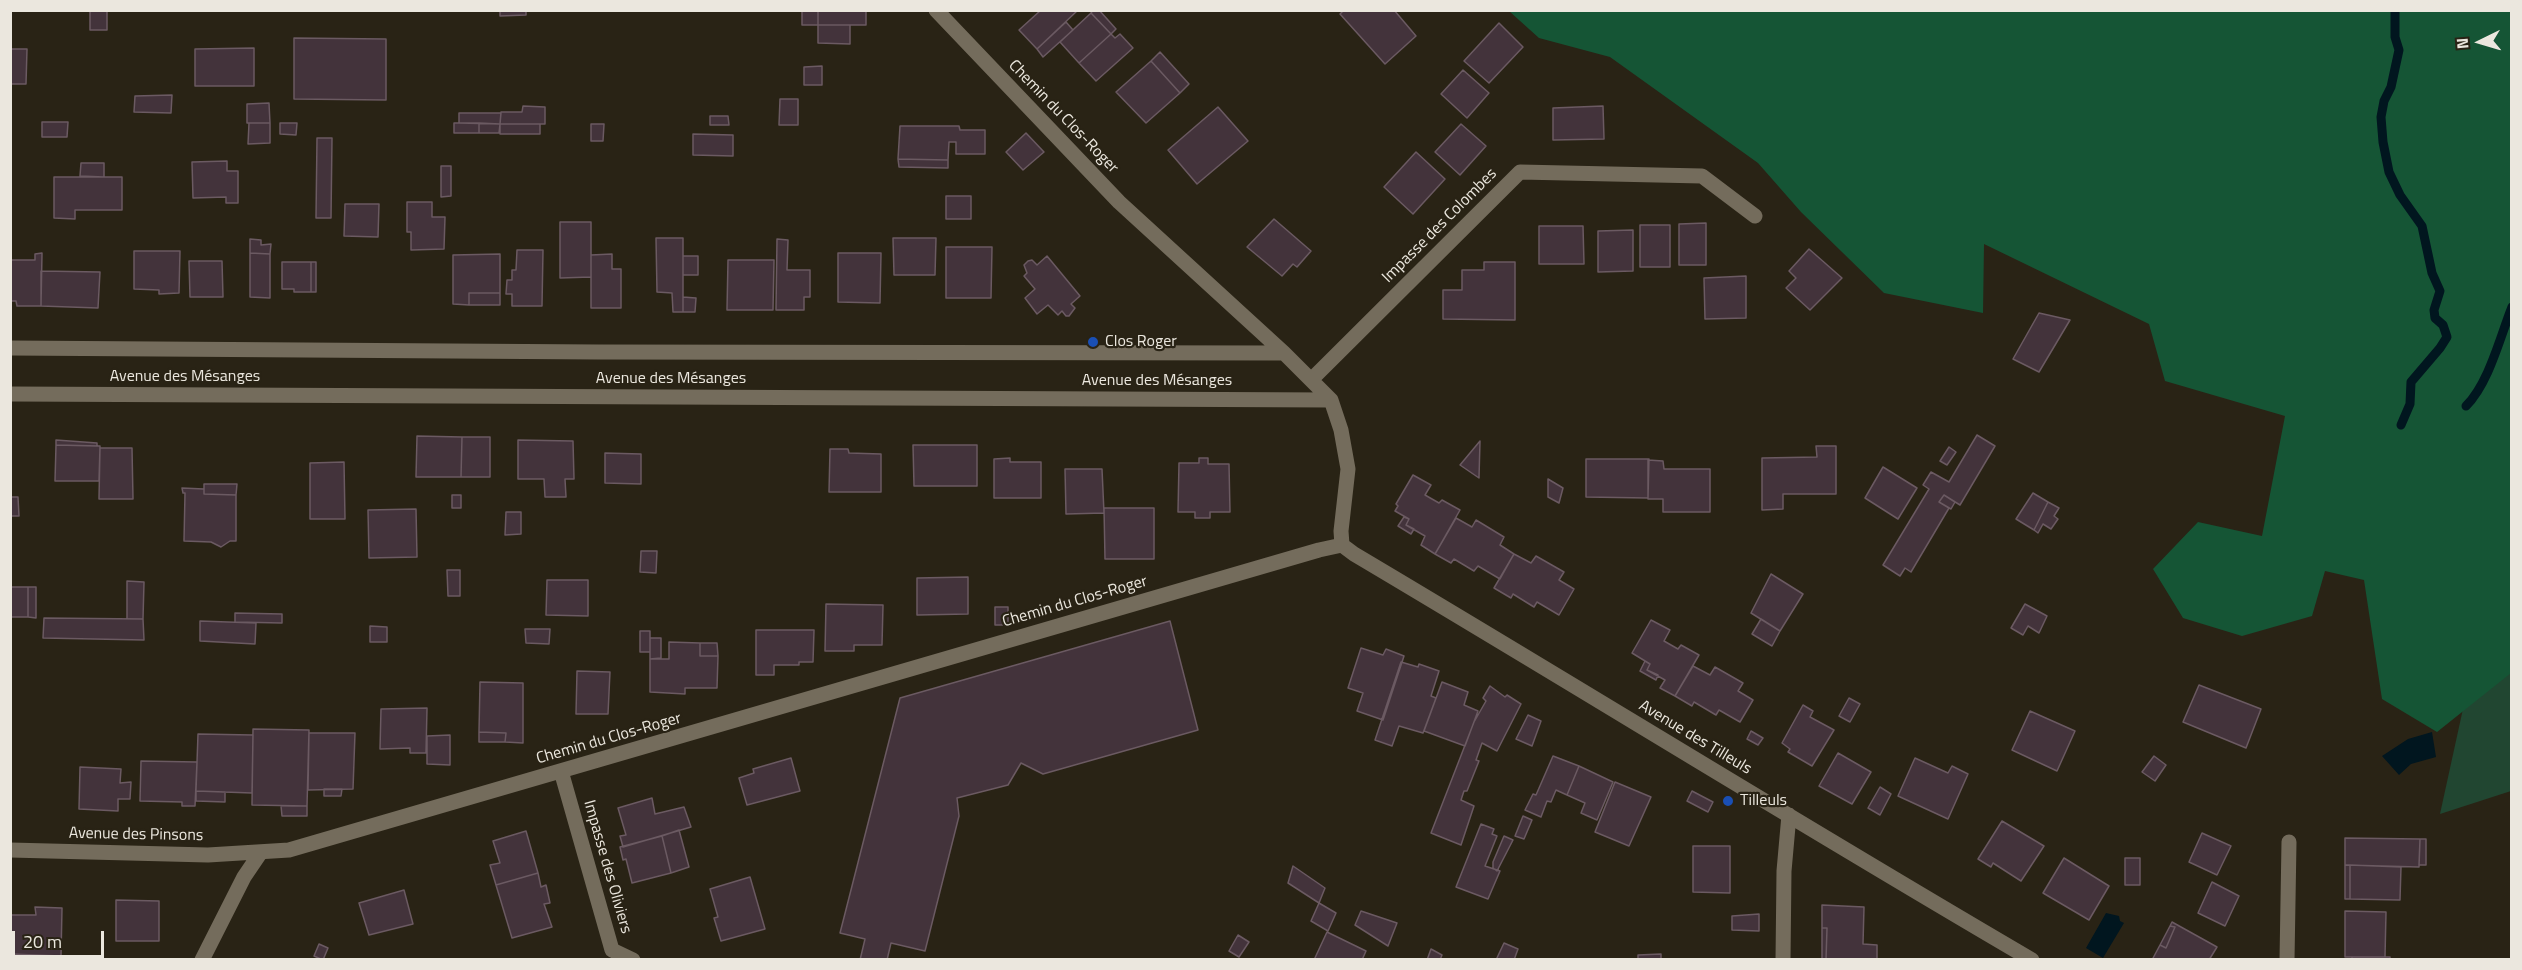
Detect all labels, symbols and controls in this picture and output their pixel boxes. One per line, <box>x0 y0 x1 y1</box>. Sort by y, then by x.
north arrow <box>2450 12 2510 72</box>
text: N <box>2450 37 2475 50</box>
street label: Chemin du Clos-Roger <box>1004 56 1122 178</box>
street label: Impasse des Colombes <box>1379 165 1501 287</box>
place label: Clos Roger <box>1105 332 1177 352</box>
marker: Clos Roger <box>1086 335 1100 349</box>
street label: Avenue des Mésanges <box>110 367 260 387</box>
street label: Avenue des Mésanges <box>596 369 746 389</box>
street label: Avenue des Mésanges <box>1082 371 1232 391</box>
street label: Chemin du Clos-Roger <box>1000 572 1150 632</box>
street label: Avenue des Tilleuls <box>1635 697 1755 779</box>
street label: Chemin du Clos-Roger <box>534 709 684 769</box>
place label: Tilleuls <box>1740 791 1787 811</box>
marker: Tilleuls <box>1721 794 1735 808</box>
street label: Impasse des Oliviers <box>579 798 635 936</box>
street label: Avenue des Pinsons <box>69 824 203 846</box>
scale bar <box>15 919 106 957</box>
text: 20 m <box>23 928 62 955</box>

